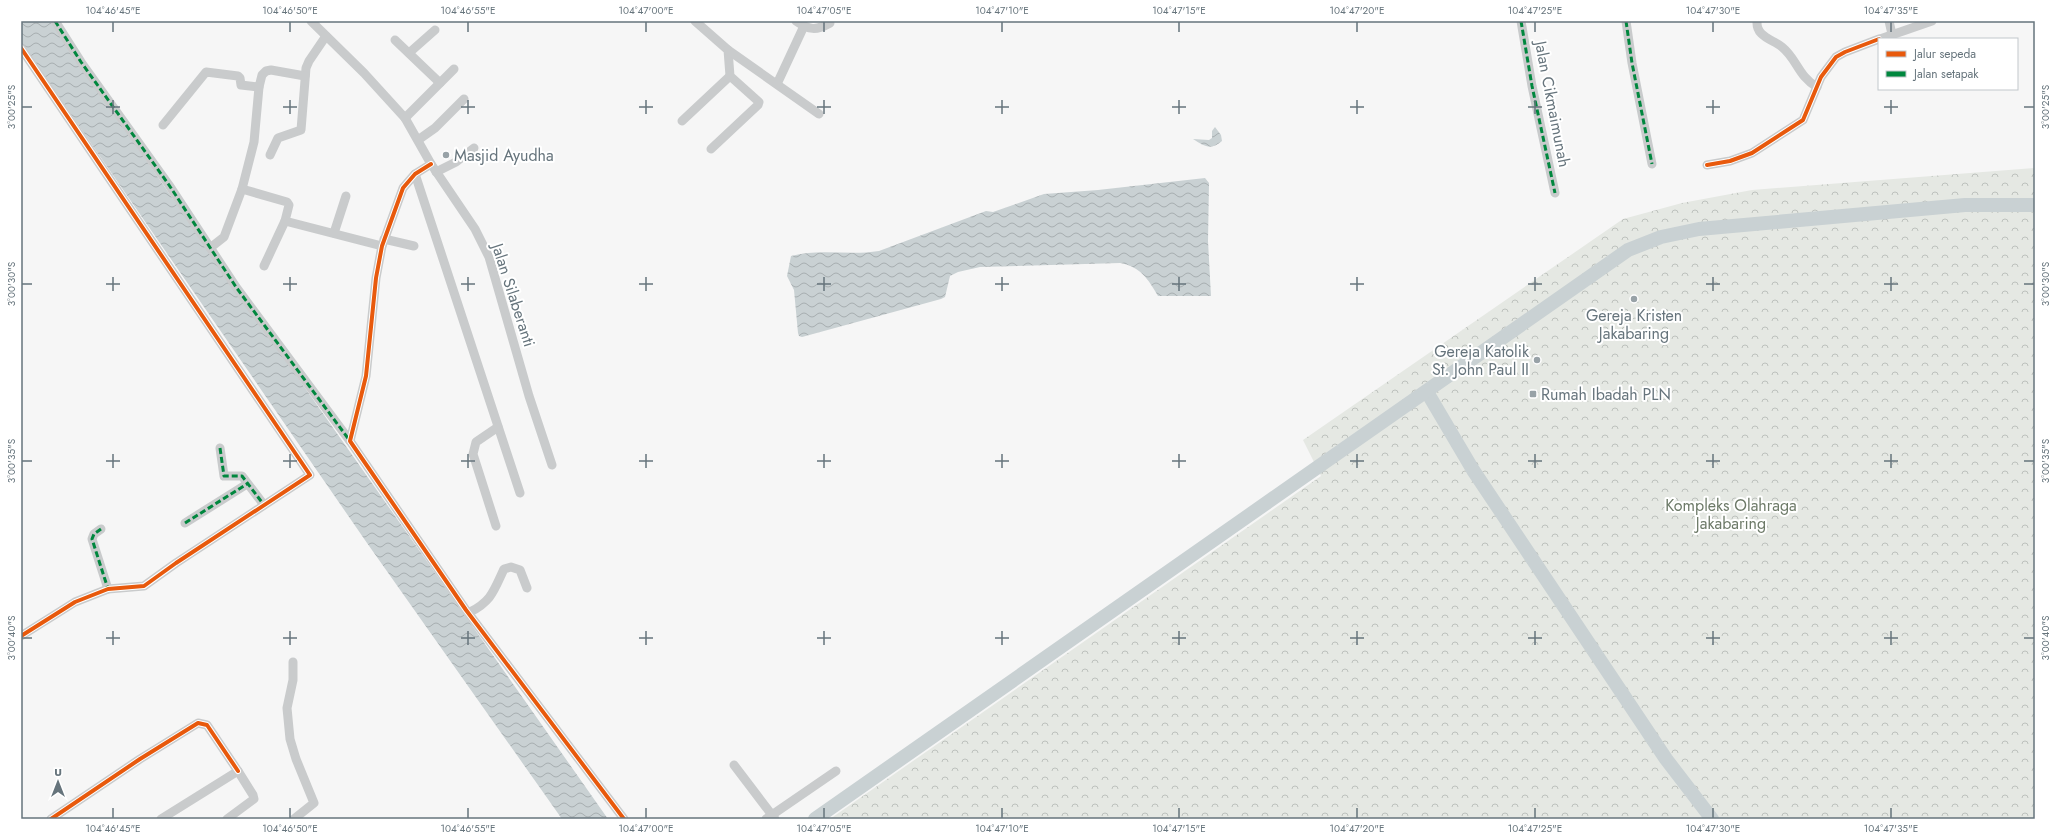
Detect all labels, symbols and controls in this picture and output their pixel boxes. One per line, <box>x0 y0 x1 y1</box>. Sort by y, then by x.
text: 104°46'45"E <box>85 3 141 18</box>
text: 104°46'50"E <box>262 3 318 18</box>
text: 104°46'55"E <box>441 3 495 18</box>
text: 104°47'00"E <box>618 3 674 18</box>
text: 104°47'05"E <box>797 3 851 18</box>
text: 104°47'10"E <box>975 3 1029 18</box>
text: 104°47'15"E <box>1152 3 1206 18</box>
text: 104°47'20"E <box>1330 3 1384 18</box>
text: 104°47'25"E <box>1508 3 1562 18</box>
text: 104°47'30"E <box>1686 3 1740 18</box>
text: 104°47'35"E <box>1864 3 1918 18</box>
street label: Jalan Cikmaimunah <box>1529 37 1576 169</box>
legend <box>1878 38 2018 90</box>
text: Jalur sepeda <box>1912 45 1976 63</box>
text: Jalan setapak <box>1912 65 1979 83</box>
text: 3°00'25"S <box>4 84 19 129</box>
text: 3°00'25"S <box>2038 84 2053 129</box>
place label: Masjid Ayudha <box>454 144 554 167</box>
marker: Masjid Ayudha <box>441 150 451 160</box>
street label: Jalan Silaberanti <box>485 239 541 350</box>
text: 3°00'30"S <box>4 261 19 306</box>
text: 3°00'30"S <box>2038 261 2053 306</box>
marker: Gereja Kristen Jakabaring <box>1629 294 1639 304</box>
place label: Gereja Kristen Jakabaring <box>1586 304 1682 345</box>
place label: Gereja Katolik St. John Paul II <box>1432 340 1530 381</box>
marker: Gereja Katolik St. John Paul II <box>1532 355 1542 365</box>
place label: Rumah Ibadah PLN <box>1541 383 1671 406</box>
marker: Rumah Ibadah PLN <box>1528 389 1538 399</box>
text: 3°00'35"S <box>4 438 19 483</box>
text: 3°00'35"S <box>2038 438 2053 483</box>
park label: Kompleks Olahraga Jakabaring <box>1665 494 1797 535</box>
text: 3°00'40"S <box>4 615 19 661</box>
text: 3°00'40"S <box>2038 615 2053 661</box>
north arrow <box>38 762 78 802</box>
text: U <box>54 764 62 780</box>
text: 104°46'45"E <box>85 821 141 836</box>
text: 104°46'50"E <box>262 821 318 836</box>
text: 104°46'55"E <box>441 821 495 836</box>
text: 104°47'00"E <box>618 821 674 836</box>
text: 104°47'05"E <box>797 821 851 836</box>
text: 104°47'10"E <box>975 821 1029 836</box>
text: 104°47'15"E <box>1152 821 1206 836</box>
text: 104°47'20"E <box>1330 821 1384 836</box>
text: 104°47'25"E <box>1508 821 1562 836</box>
text: 104°47'30"E <box>1686 821 1740 836</box>
text: 104°47'35"E <box>1864 821 1918 836</box>

